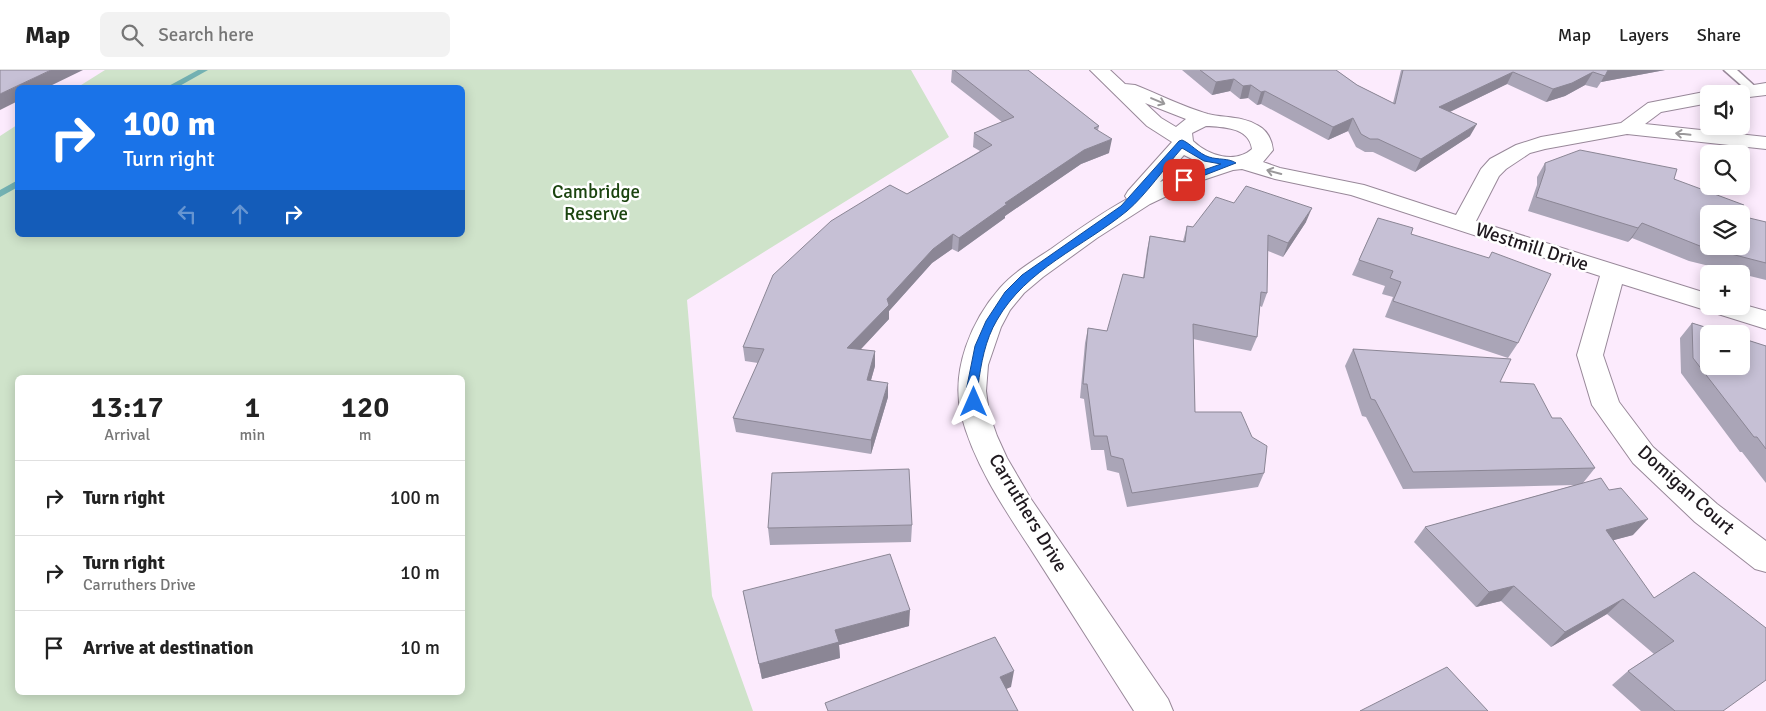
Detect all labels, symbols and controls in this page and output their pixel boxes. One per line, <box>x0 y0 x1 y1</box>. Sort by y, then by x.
search box <box>100 12 450 57</box>
text: Map <box>25 20 70 50</box>
icon: search <box>118 21 146 49</box>
text: Search here <box>158 23 254 47</box>
text: Map <box>1558 24 1591 46</box>
text: Layers <box>1619 24 1669 46</box>
text: Share <box>1697 24 1741 46</box>
map controls <box>1700 85 1750 375</box>
button: sound <box>1700 85 1750 135</box>
one-way arrow <box>1150 97 1165 107</box>
text: 100 m <box>123 102 216 145</box>
icon: right <box>40 105 105 170</box>
one-way arrow <box>1675 129 1691 139</box>
text: Turn right <box>123 145 215 172</box>
button: search <box>1700 145 1750 195</box>
pin <box>1163 159 1205 201</box>
icon: arrive <box>1170 166 1198 194</box>
one-way arrow <box>1266 166 1282 176</box>
park label: Cambridge Reserve <box>552 180 640 226</box>
icon: left <box>173 200 201 228</box>
icon: ahead <box>226 200 254 228</box>
icon: right <box>279 200 307 228</box>
button: layers <box>1700 205 1750 255</box>
street label: Westmill Drive <box>1472 217 1592 277</box>
button: + <box>1700 265 1750 315</box>
button: − <box>1700 325 1750 375</box>
position arrow <box>947 375 999 427</box>
text: 13:17 <box>91 389 164 426</box>
text: 1 <box>244 389 260 426</box>
text: 120 <box>341 389 389 426</box>
text: Arrival <box>104 425 150 445</box>
text: min <box>239 425 265 445</box>
text: m <box>359 425 371 445</box>
street label: Domigan Court <box>1633 440 1740 540</box>
street label: Carruthers Drive <box>983 449 1073 577</box>
icon: right <box>40 484 68 512</box>
text: Turn right <box>83 486 165 510</box>
text: 100 m <box>390 486 440 510</box>
text: Turn right <box>83 551 165 575</box>
icon: right <box>40 559 68 587</box>
text: 10 m <box>400 561 440 585</box>
text: Carruthers Drive <box>83 575 196 595</box>
icon: arrive <box>40 634 68 662</box>
text: Arrive at destination <box>83 636 254 660</box>
text: 10 m <box>400 636 440 660</box>

